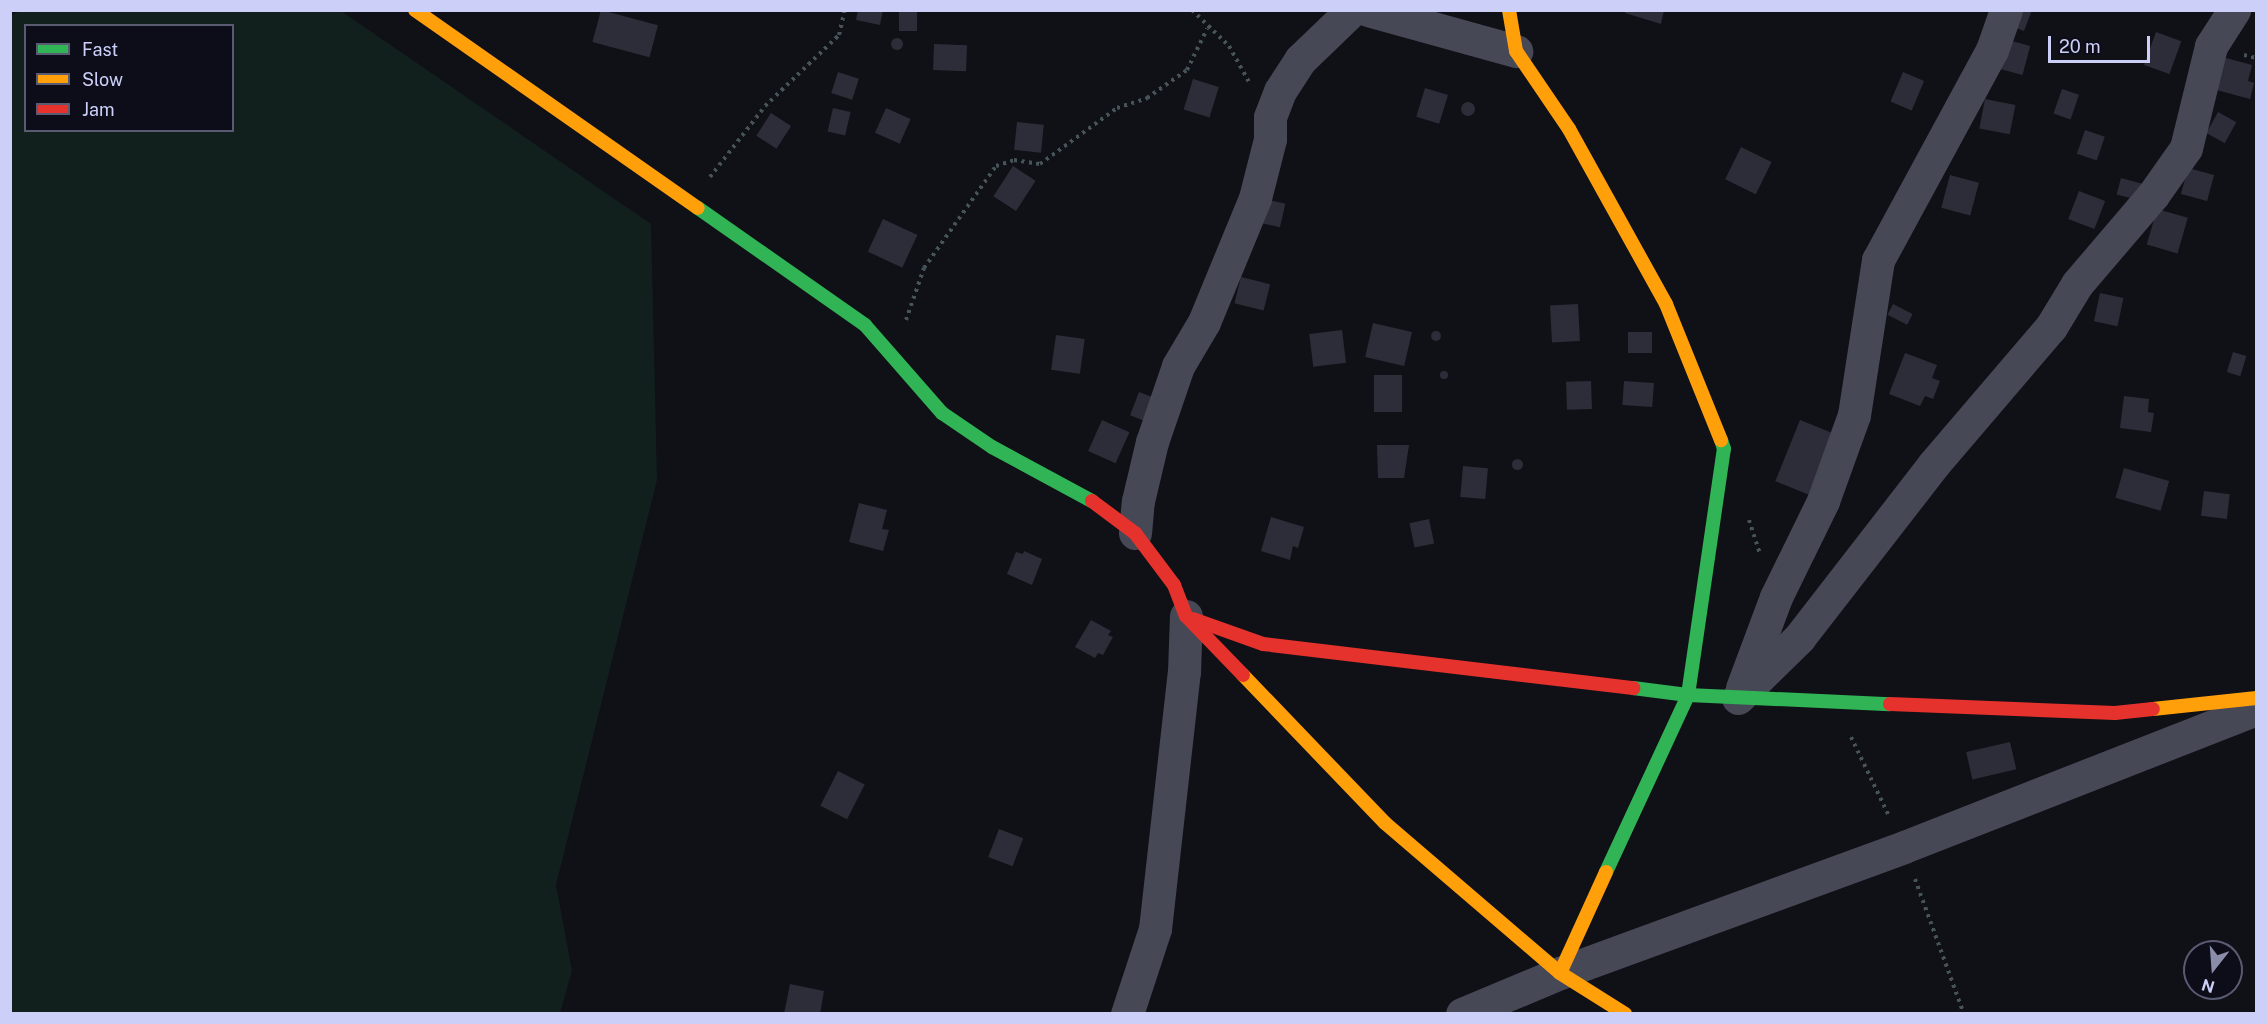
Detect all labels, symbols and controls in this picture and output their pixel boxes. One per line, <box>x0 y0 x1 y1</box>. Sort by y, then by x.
legend <box>24 24 234 132</box>
scale bar <box>2051 24 2153 62</box>
text: 20 m <box>2059 36 2101 57</box>
text: Fast <box>82 39 118 60</box>
text: Slow <box>82 69 123 90</box>
text: Jam <box>82 99 115 120</box>
north arrow <box>2183 940 2243 1000</box>
text: N <box>2199 975 2217 997</box>

